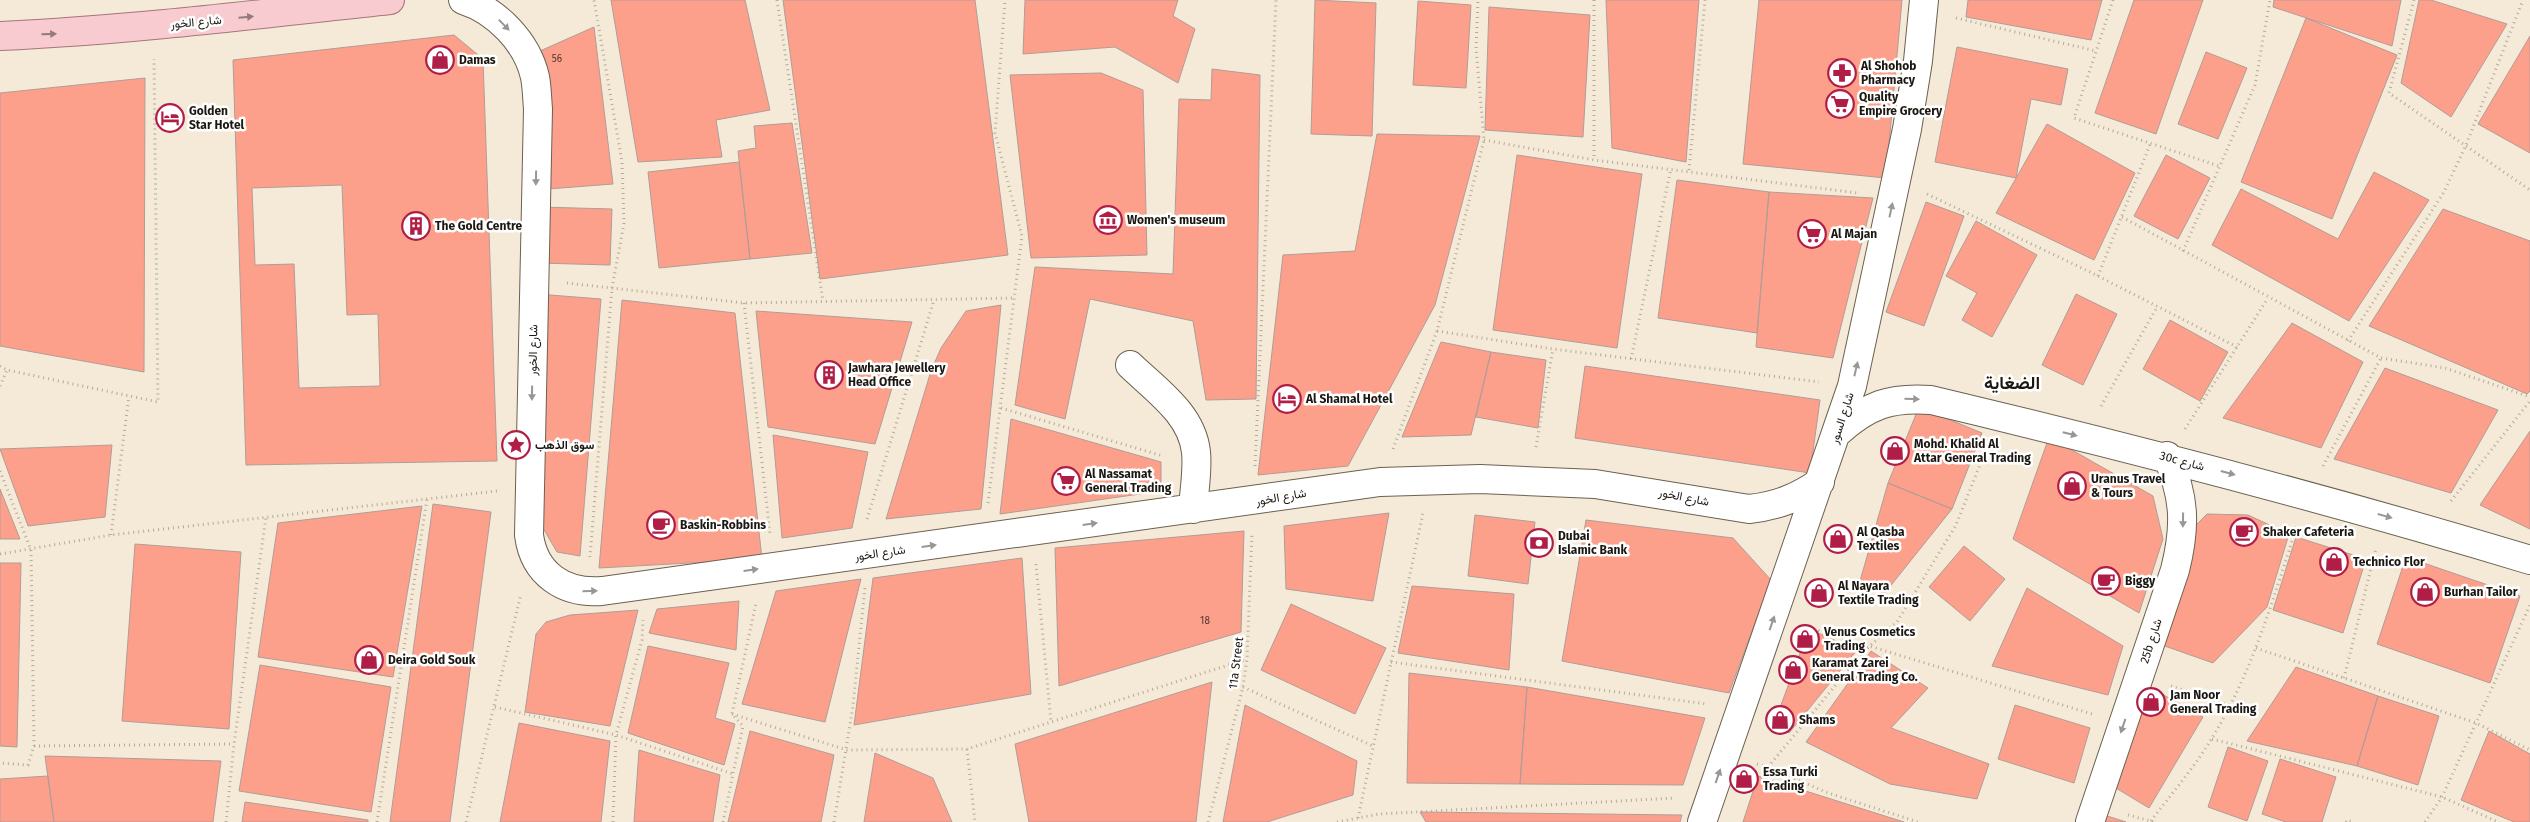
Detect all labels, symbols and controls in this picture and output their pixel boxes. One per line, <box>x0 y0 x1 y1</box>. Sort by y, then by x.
street label: شارع الخور <box>169 13 222 33</box>
one-way arrow <box>238 13 254 21</box>
one-way arrow <box>498 19 510 31</box>
one-way arrow <box>41 29 57 37</box>
shop icon: Damas <box>425 45 455 75</box>
place label: Damas <box>459 53 496 67</box>
house number: 56 <box>552 53 562 65</box>
pharmacy icon: Al Shohob Pharmacy <box>1827 58 1857 88</box>
place label: Al Shohob Pharmacy <box>1860 59 1916 87</box>
supermarket icon: Quality Empire Grocery <box>1825 89 1855 119</box>
place label: Quality Empire Grocery <box>1859 90 1943 118</box>
hotel icon: Golden Star Hotel <box>155 103 185 133</box>
place label: Golden Star Hotel <box>189 104 245 132</box>
one-way arrow <box>532 170 540 186</box>
one-way arrow <box>1887 203 1895 218</box>
museum icon: Women's museum <box>1093 205 1123 235</box>
building icon: The Gold Centre <box>401 211 431 241</box>
place label: Women's museum <box>1127 213 1225 227</box>
place label: The Gold Centre <box>435 219 522 233</box>
supermarket icon: Al Majan <box>1797 219 1827 249</box>
place label: Al Majan <box>1830 227 1877 241</box>
street label: شارع الخور <box>526 324 542 377</box>
building icon: Jawhara Jewellery Head Office <box>814 360 844 390</box>
place label: Jawhara Jewellery Head Office <box>847 361 946 389</box>
one-way arrow <box>1852 361 1860 376</box>
district label: الضغاية <box>1984 372 2040 394</box>
hotel icon: Al Shamal Hotel <box>1272 384 1302 414</box>
one-way arrow <box>528 385 536 401</box>
street label: شارع السور <box>1827 391 1859 447</box>
place label: Al Shamal Hotel <box>1305 392 1393 406</box>
one-way arrow <box>1904 395 1920 403</box>
place icon: سوق الذهب <box>501 430 531 460</box>
one-way arrow <box>2063 430 2078 438</box>
shop icon: Mohd. Khalid Al Attar General Trading <box>1880 436 1910 466</box>
place label: Mohd. Khalid Al Attar General Trading <box>1913 437 2031 465</box>
place label: سوق الذهب <box>535 438 595 453</box>
street label: 30c شارع <box>2158 448 2206 476</box>
supermarket icon: Al Nassamat General Trading <box>1051 466 1081 496</box>
place label: Al Nassamat General Trading <box>1084 467 1172 495</box>
one-way arrow <box>2220 469 2236 477</box>
shop icon: Uranus Travel & Tours <box>2057 471 2087 501</box>
place label: Uranus Travel & Tours <box>2091 472 2166 500</box>
street label: شارع الخور <box>1656 485 1710 511</box>
street label: شارع الخور <box>1254 486 1308 510</box>
cafe icon: Baskin-Robbins <box>646 510 676 540</box>
one-way arrow <box>2178 512 2186 528</box>
one-way arrow <box>2377 513 2392 521</box>
cafe icon: Shaker Cafeteria <box>2229 517 2259 547</box>
place label: Baskin-Robbins <box>680 518 766 532</box>
one-way arrow <box>1083 519 1099 527</box>
shop icon: Al Qasba Textiles <box>1823 524 1853 554</box>
place label: Al Qasba Textiles <box>1856 525 1905 553</box>
place label: Shaker Cafeteria <box>2263 525 2354 539</box>
bank icon: Dubai Islamic Bank <box>1524 528 1554 558</box>
place label: Dubai Islamic Bank <box>1558 529 1627 557</box>
one-way arrow <box>922 542 938 550</box>
street label: شارع الخور <box>853 543 907 566</box>
shop icon: Technico Flor <box>2319 547 2349 577</box>
place label: Technico Flor <box>2353 555 2425 569</box>
one-way arrow <box>743 566 759 574</box>
cafe icon: Biggy <box>2091 566 2121 596</box>
place label: Biggy <box>2125 574 2156 588</box>
shop icon: Burhan Tailor <box>2410 577 2440 607</box>
shop icon: Al Nayara Textile Trading <box>1804 578 1834 608</box>
place label: Al Nayara Textile Trading <box>1837 579 1919 607</box>
place label: Burhan Tailor <box>2444 585 2518 599</box>
one-way arrow <box>582 587 598 595</box>
house number: 18 <box>1200 615 1210 627</box>
one-way arrow <box>1768 615 1776 630</box>
street label: 25b شارع <box>2137 617 2167 666</box>
shop icon: Venus Cosmetics Trading <box>1790 624 1820 654</box>
place label: Venus Cosmetics Trading <box>1823 625 1916 653</box>
street label: 11a Street <box>1226 635 1246 690</box>
shop icon: Deira Gold Souk <box>354 645 384 675</box>
place label: Deira Gold Souk <box>388 653 476 667</box>
shop icon: Karamat Zarei General Trading Co. <box>1778 655 1808 685</box>
place label: Karamat Zarei General Trading Co. <box>1812 656 1918 684</box>
shop icon: Jam Noor General Trading <box>2136 687 2166 717</box>
place label: Jam Noor General Trading <box>2169 688 2257 716</box>
shop icon: Shams <box>1765 705 1795 735</box>
place label: Shams <box>1799 713 1836 727</box>
one-way arrow <box>2119 718 2126 733</box>
shop icon: Essa Turki Trading <box>1729 764 1759 794</box>
place label: Essa Turki Trading <box>1763 765 1818 793</box>
one-way arrow <box>1715 768 1723 783</box>

